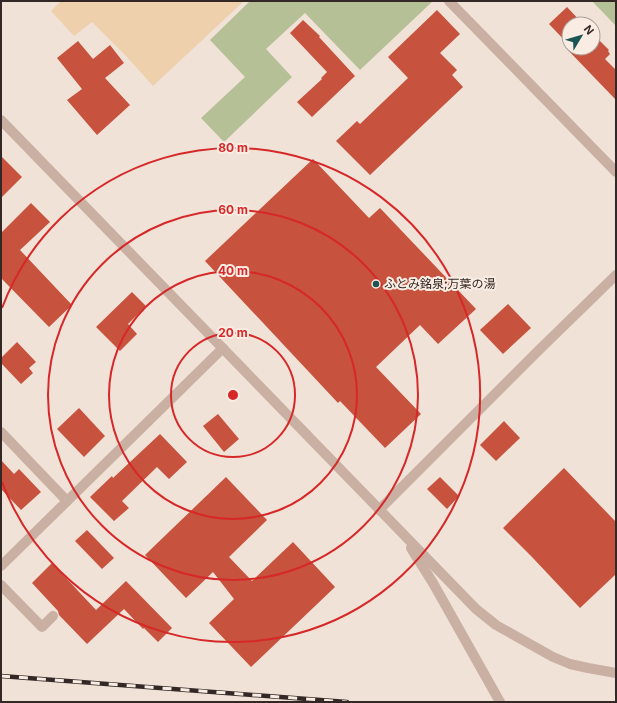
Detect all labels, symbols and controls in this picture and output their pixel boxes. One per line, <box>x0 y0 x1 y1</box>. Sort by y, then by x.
north arrow <box>561 16 601 56</box>
text: N <box>581 22 597 37</box>
text: 80 m <box>218 140 248 155</box>
text: 60 m <box>218 202 248 217</box>
text: 40 m <box>218 263 248 278</box>
place label: ふとみ銘泉;万葉の湯 <box>384 276 496 291</box>
marker: ふとみ銘泉;万葉の湯 <box>371 279 381 289</box>
text: 20 m <box>218 325 248 340</box>
centre of rings <box>226 388 240 402</box>

